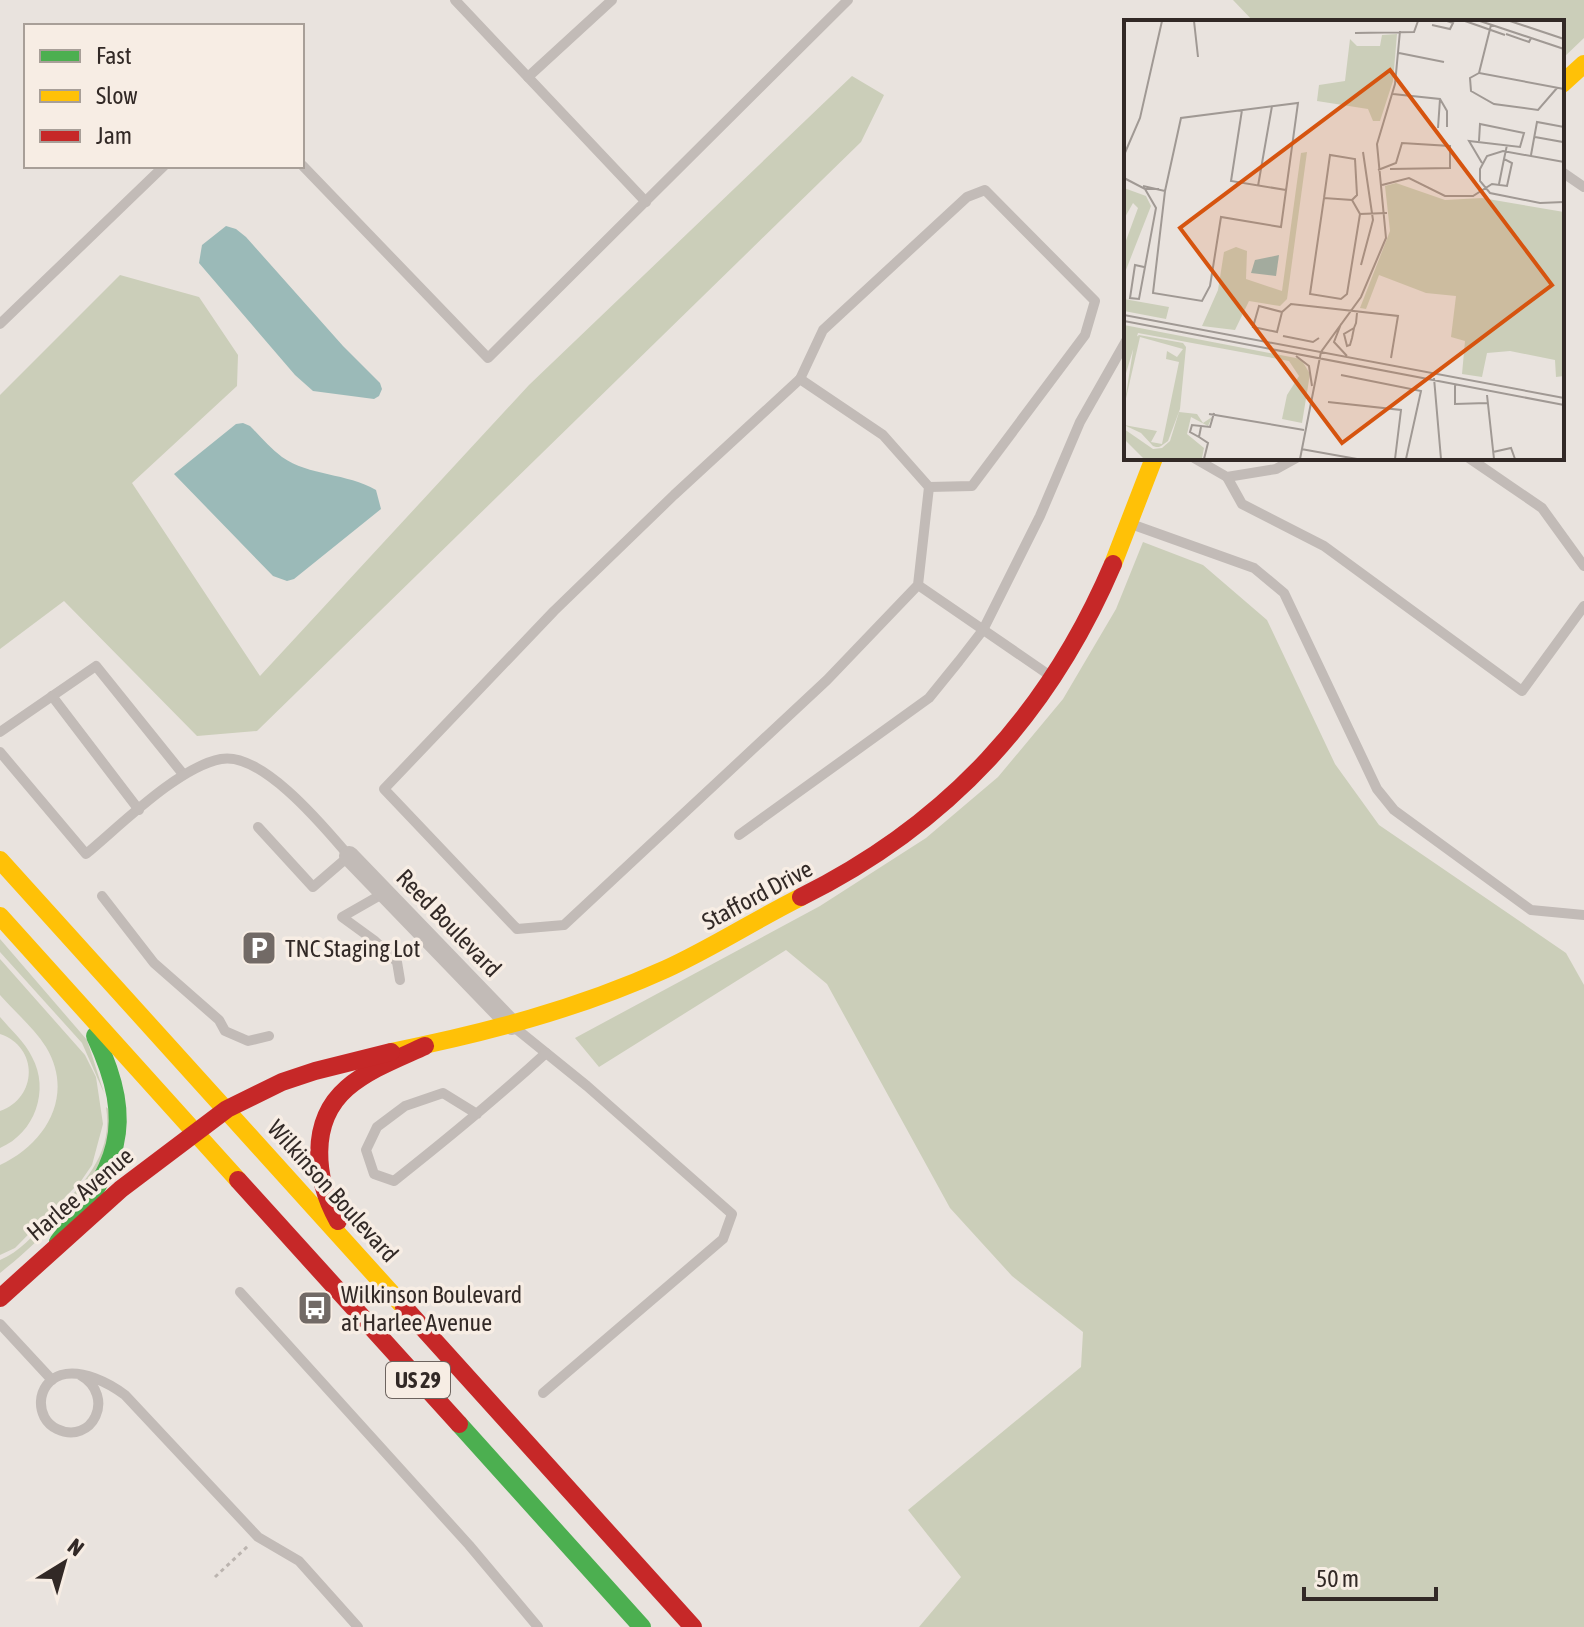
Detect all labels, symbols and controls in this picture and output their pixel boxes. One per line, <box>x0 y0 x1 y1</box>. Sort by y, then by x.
inset map <box>1124 20 1564 460</box>
legend <box>24 24 304 168</box>
text: Fast <box>96 42 132 69</box>
text: Slow <box>96 82 138 109</box>
text: Jam <box>96 122 132 149</box>
street label: Stafford Drive <box>697 855 817 935</box>
street label: Reed Boulevard <box>391 864 507 982</box>
parking icon: TNC Staging Lot <box>240 929 278 967</box>
place label: TNC Staging Lot <box>285 935 421 962</box>
street label: Wilkinson Boulevard <box>262 1115 404 1267</box>
street label: Harlee Avenue <box>22 1142 138 1246</box>
place label: Wilkinson Boulevard at Harlee Avenue <box>341 1281 522 1336</box>
bus stop icon: Wilkinson Boulevard at Harlee Avenue <box>296 1289 334 1327</box>
road number: US 29 <box>386 1362 450 1398</box>
north arrow <box>24 1523 104 1603</box>
text: N <box>63 1533 89 1561</box>
scale bar <box>1304 1551 1436 1601</box>
text: 50 m <box>1316 1565 1359 1592</box>

